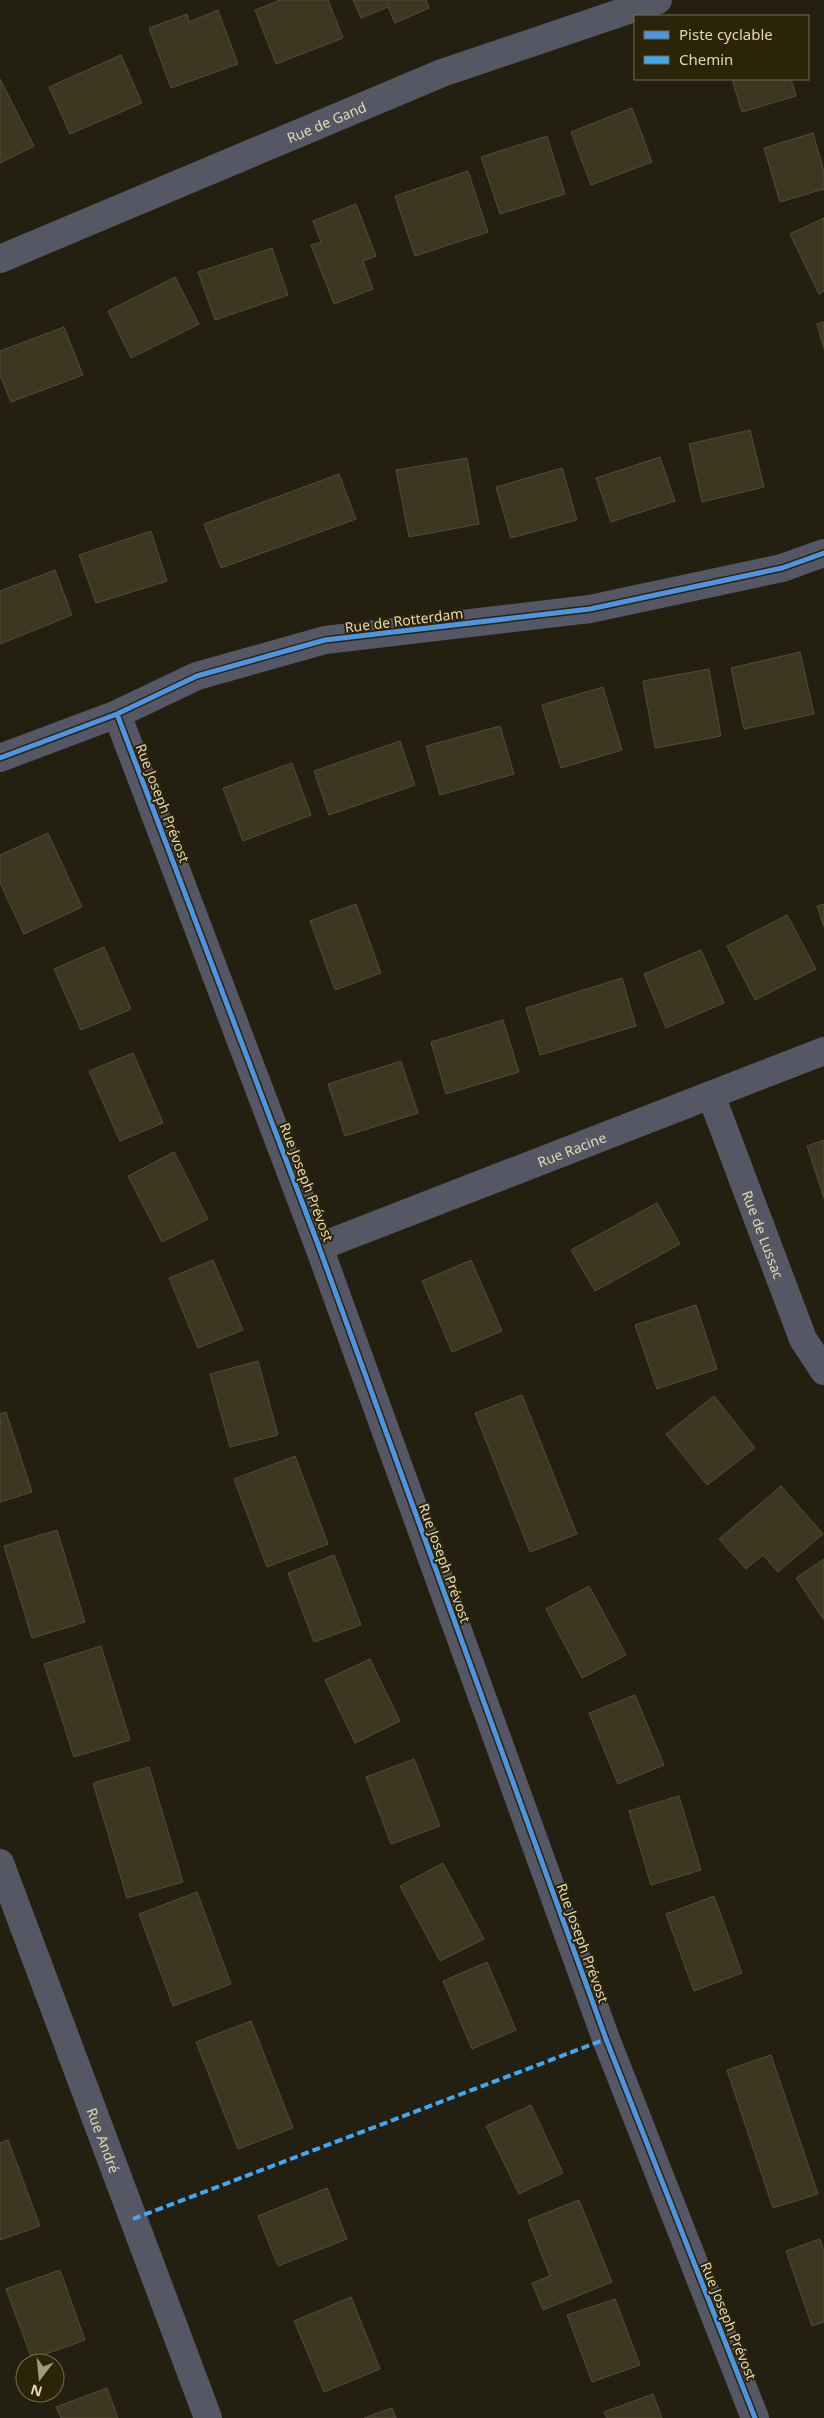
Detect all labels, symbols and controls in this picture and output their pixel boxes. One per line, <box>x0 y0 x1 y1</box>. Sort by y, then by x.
legend <box>634 15 809 80</box>
text: Piste cyclable <box>679 24 773 44</box>
text: Chemin <box>679 49 733 69</box>
street label: Rue de Gand <box>284 97 369 147</box>
street label: Rue de Rotterdam <box>344 603 464 637</box>
street label: Rue Joseph Prévost <box>132 741 194 865</box>
street label: Rue Joseph Prévost <box>276 1120 338 1244</box>
street label: Rue Racine <box>534 1127 609 1171</box>
street label: Rue de Lussac <box>738 1187 789 1282</box>
street label: Rue Joseph Prévost <box>415 1501 475 1625</box>
street label: Rue Joseph Prévost <box>553 1881 613 2005</box>
street label: Rue André <box>83 2105 125 2176</box>
street label: Rue Joseph Prévost <box>697 2259 761 2383</box>
north arrow <box>15 2353 65 2403</box>
text: N <box>28 2380 44 2402</box>

